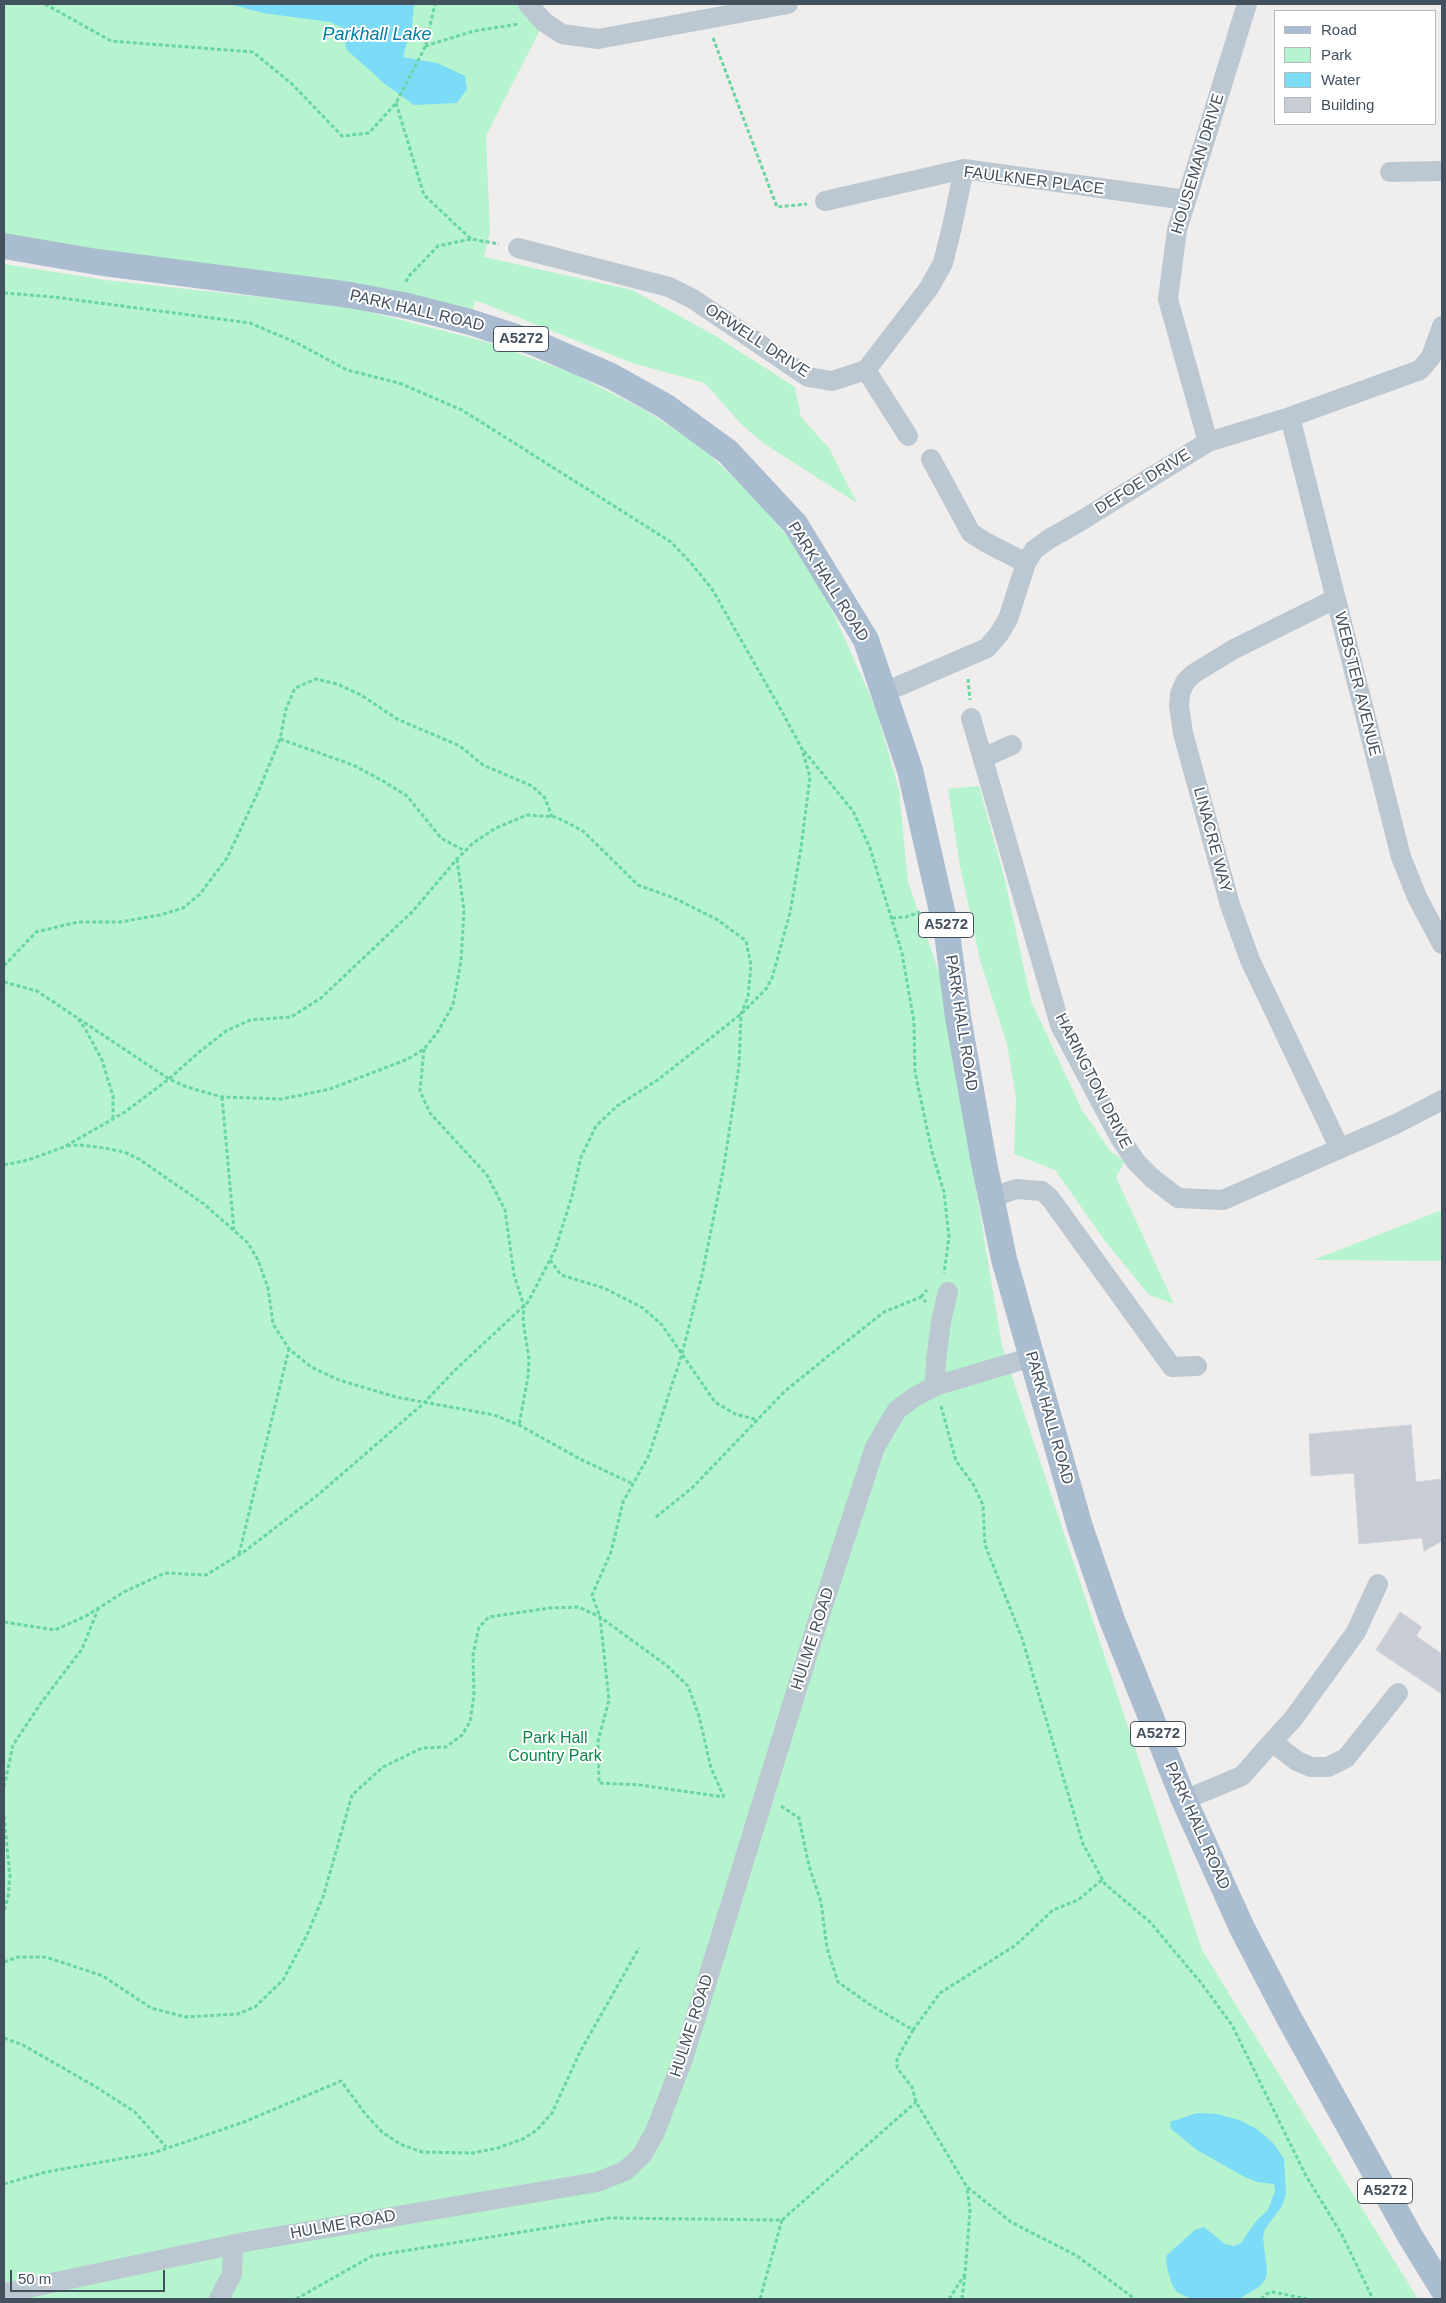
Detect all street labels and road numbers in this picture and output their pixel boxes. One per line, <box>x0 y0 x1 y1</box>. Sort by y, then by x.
street label: HOUSEMAN DRIVE <box>1168 91 1228 237</box>
street label: FAULKNER PLACE <box>963 163 1105 199</box>
street label: PARK HALL ROAD <box>348 286 486 336</box>
street label: ORWELL DRIVE <box>701 300 813 382</box>
road number: A5272 <box>494 326 548 352</box>
street label: DEFOE DRIVE <box>1092 445 1194 519</box>
street label: PARK HALL ROAD <box>783 519 873 645</box>
street label: WEBSTER AVENUE <box>1330 610 1384 758</box>
street label: LINACRE WAY <box>1189 785 1235 895</box>
road number: A5272 <box>918 912 974 938</box>
street label: PARK HALL ROAD <box>941 954 981 1092</box>
street label: HARINGTON DRIVE <box>1051 1010 1135 1152</box>
street label: PARK HALL ROAD <box>1021 1349 1077 1487</box>
street label: HULME ROAD <box>787 1585 839 1693</box>
road number: A5272 <box>1130 1722 1186 1746</box>
street label: PARK HALL ROAD <box>1160 1759 1234 1893</box>
street label: HULME ROAD <box>666 1972 718 2080</box>
road number: A5272 <box>1358 2178 1412 2204</box>
street label: HULME ROAD <box>289 2206 397 2244</box>

